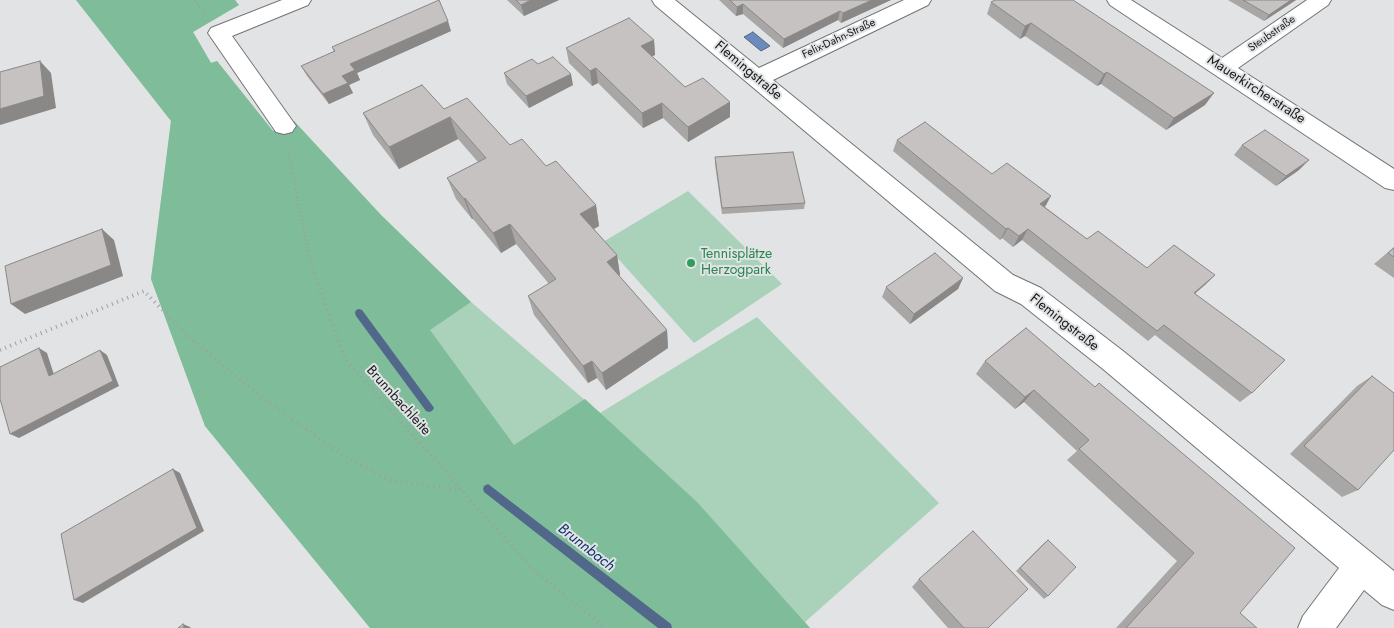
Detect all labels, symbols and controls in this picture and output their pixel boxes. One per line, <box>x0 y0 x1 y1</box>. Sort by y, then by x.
street label: Steubstraße <box>1246 13 1298 55</box>
street label: Felix-Dahn-Straße <box>800 16 878 62</box>
street label: Flemingstraße <box>711 38 785 104</box>
street label: Mauerkircherstraße <box>1204 52 1308 128</box>
place label: Tennisplätze Herzogpark <box>701 247 772 280</box>
marker: Tennisplätze Herzogpark <box>685 257 697 269</box>
street label: Flemingstraße <box>1026 291 1102 355</box>
street label: Brunnbachleite <box>362 363 434 439</box>
water label: Brunnbach <box>554 520 618 576</box>

